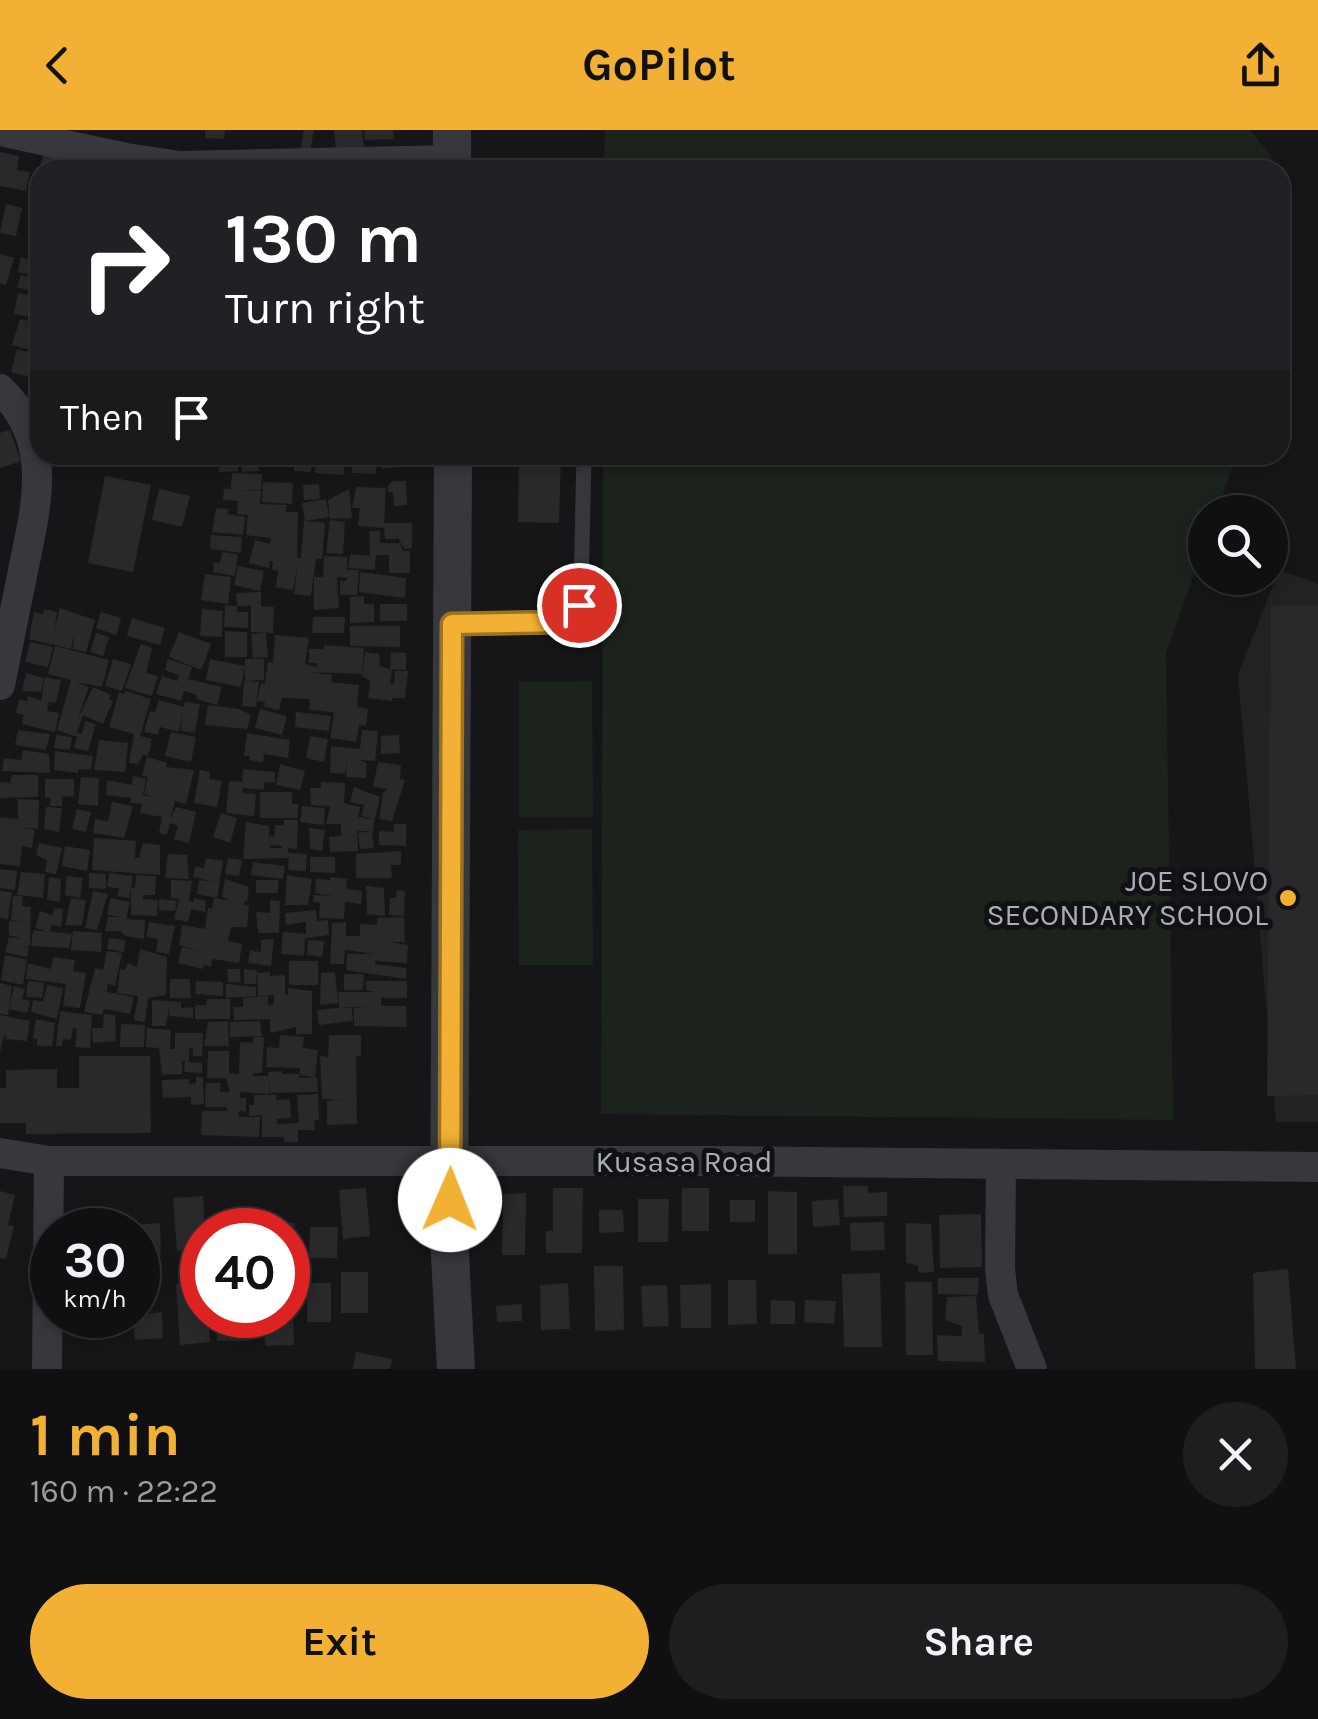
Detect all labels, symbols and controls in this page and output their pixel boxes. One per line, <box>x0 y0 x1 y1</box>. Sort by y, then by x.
icon: back <box>30 38 85 93</box>
icon: share <box>1233 38 1288 93</box>
text: GoPilot <box>582 39 736 91</box>
text: 130 m <box>225 198 422 280</box>
icon: right <box>60 200 190 330</box>
text: Turn right <box>225 282 425 334</box>
icon: arrive <box>164 390 219 445</box>
text: Then <box>60 395 144 440</box>
map controls <box>1188 495 1288 595</box>
button: search <box>1188 495 1288 595</box>
pin <box>537 563 622 648</box>
icon: arrive <box>552 578 607 633</box>
place label: JOE SLOVO SECONDARY SCHOOL <box>986 863 1268 933</box>
marker: JOE SLOVO SECONDARY SCHOOL <box>1277 887 1299 909</box>
street label: Kusasa Road <box>595 1144 773 1180</box>
position arrow <box>398 1148 502 1252</box>
speed limit sign: 40 <box>180 1208 310 1338</box>
text: 30 <box>64 1231 126 1290</box>
text: km/h <box>63 1284 127 1313</box>
text: 1 min <box>30 1400 181 1470</box>
button: close <box>1183 1402 1288 1507</box>
text: 160 m · 22:22 <box>30 1473 218 1510</box>
button: Exit <box>30 1584 649 1699</box>
button: Share <box>669 1584 1288 1699</box>

